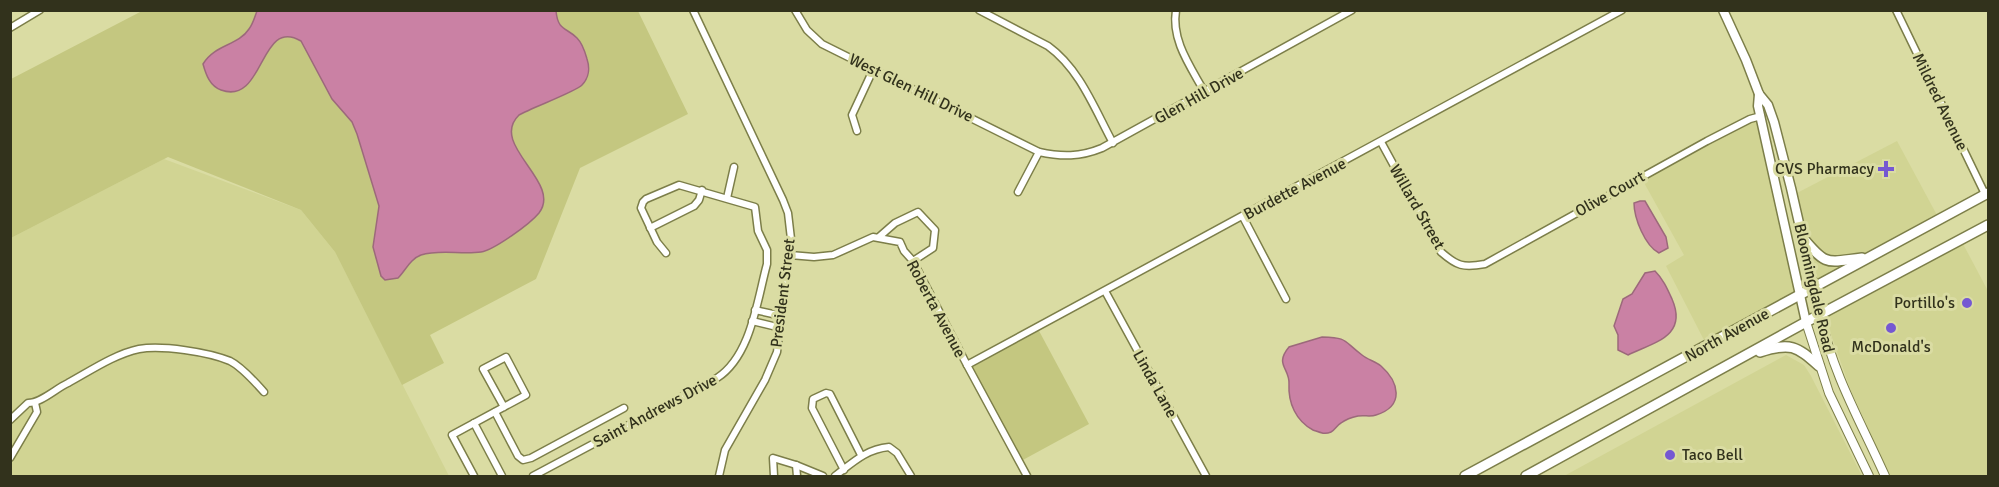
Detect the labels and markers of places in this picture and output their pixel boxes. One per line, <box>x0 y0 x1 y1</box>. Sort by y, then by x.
place label: CVS Pharmacy <box>1775 159 1875 179</box>
marker: CVS Pharmacy <box>1879 162 1893 176</box>
place label: Portillo's <box>1894 293 1955 313</box>
marker: Portillo's <box>1960 296 1974 310</box>
marker: McDonald's <box>1884 321 1898 335</box>
place label: McDonald's <box>1851 337 1931 357</box>
place label: Taco Bell <box>1682 445 1743 465</box>
marker: Taco Bell <box>1663 448 1677 462</box>

